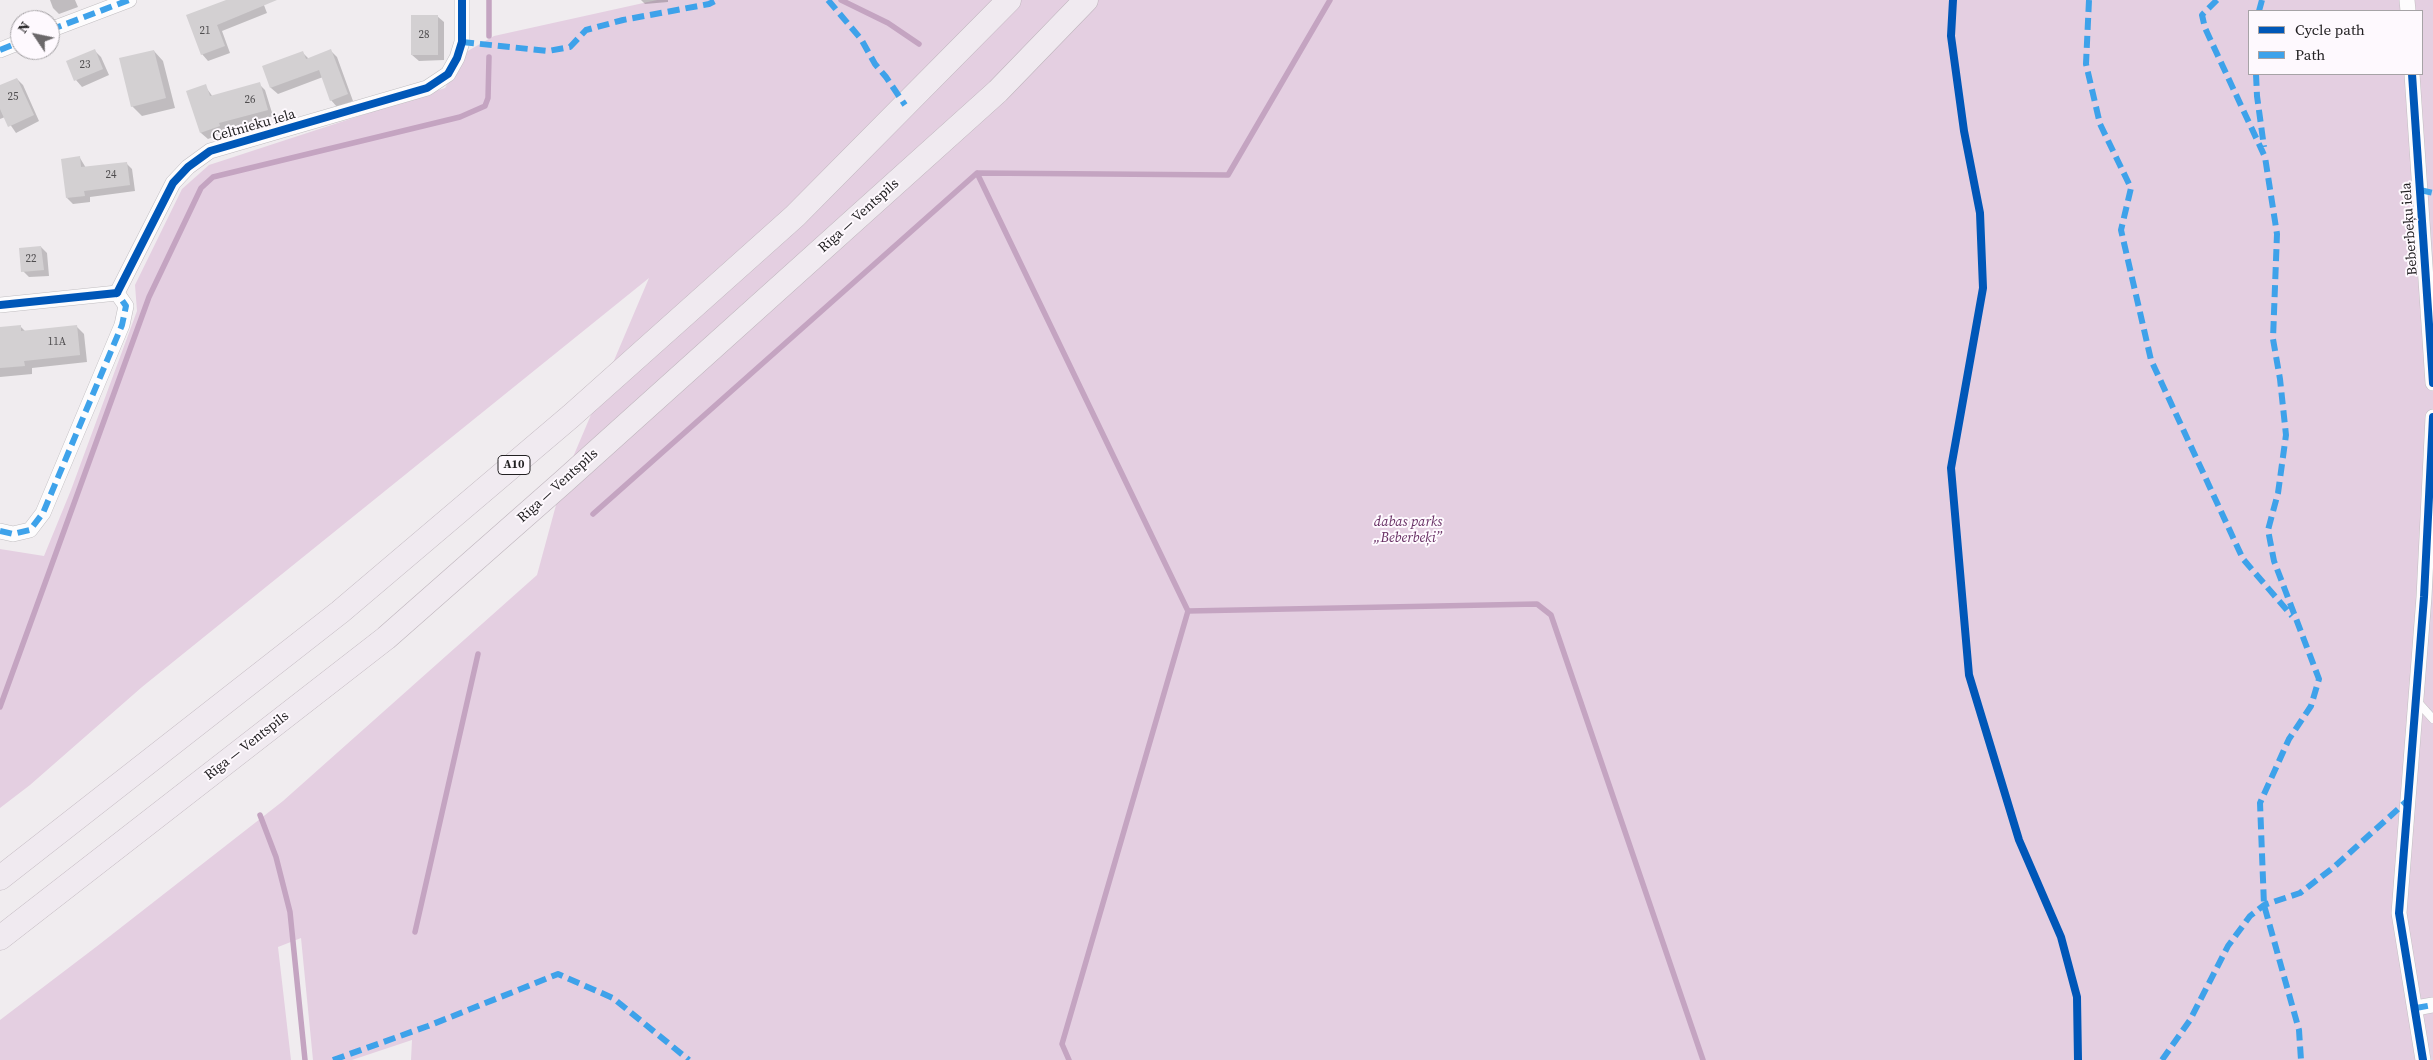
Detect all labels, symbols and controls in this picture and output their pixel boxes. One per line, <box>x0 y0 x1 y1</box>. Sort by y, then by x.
north arrow <box>10 10 60 60</box>
legend <box>2248 10 2423 75</box>
text: N <box>12 17 35 37</box>
text: Cycle path <box>2295 19 2365 40</box>
house number: 21 <box>200 24 210 38</box>
house number: 28 <box>419 28 429 42</box>
text: Path <box>2295 44 2325 65</box>
house number: 23 <box>80 58 90 72</box>
house number: 25 <box>8 90 18 104</box>
house number: 26 <box>245 93 255 107</box>
street label: Celtnieku iela <box>211 106 297 146</box>
house number: 24 <box>106 168 116 182</box>
street label: Rīga — Ventspils <box>815 176 903 256</box>
street label: Beberbeķu iela <box>2398 182 2422 276</box>
house number: 22 <box>26 252 36 266</box>
house number: 11A <box>48 335 66 349</box>
street label: Rīga — Ventspils <box>514 446 602 526</box>
road number: A10 <box>498 456 530 474</box>
park label: dabas parks „Beberbeķi” <box>1374 514 1442 546</box>
street label: Rīga — Ventspils <box>202 708 292 784</box>

